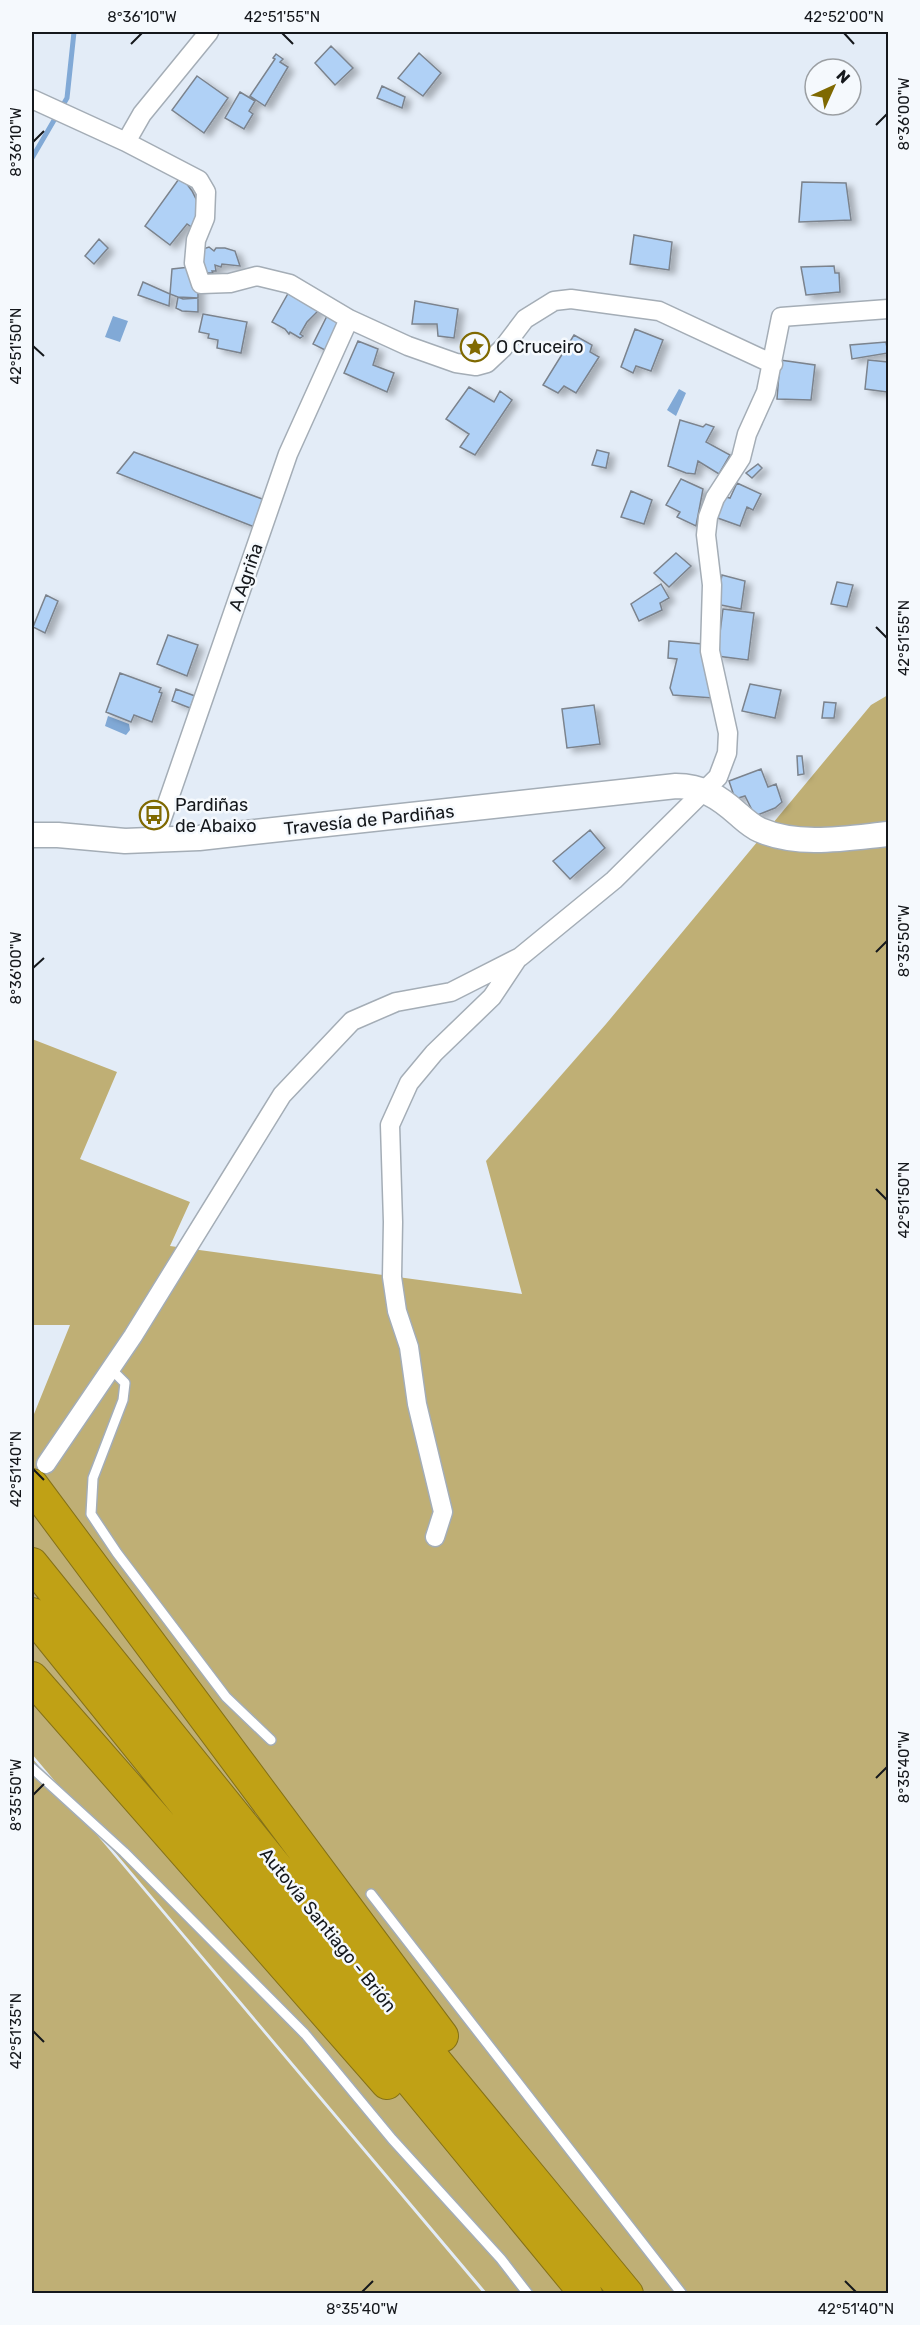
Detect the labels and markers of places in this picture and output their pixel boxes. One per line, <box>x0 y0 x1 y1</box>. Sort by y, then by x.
place icon: O Cruceiro <box>459 331 491 363</box>
place label: O Cruceiro <box>496 336 584 358</box>
place label: Pardiñas de Abaixo <box>175 794 257 837</box>
bus stop icon: Pardiñas de Abaixo <box>138 799 170 831</box>

